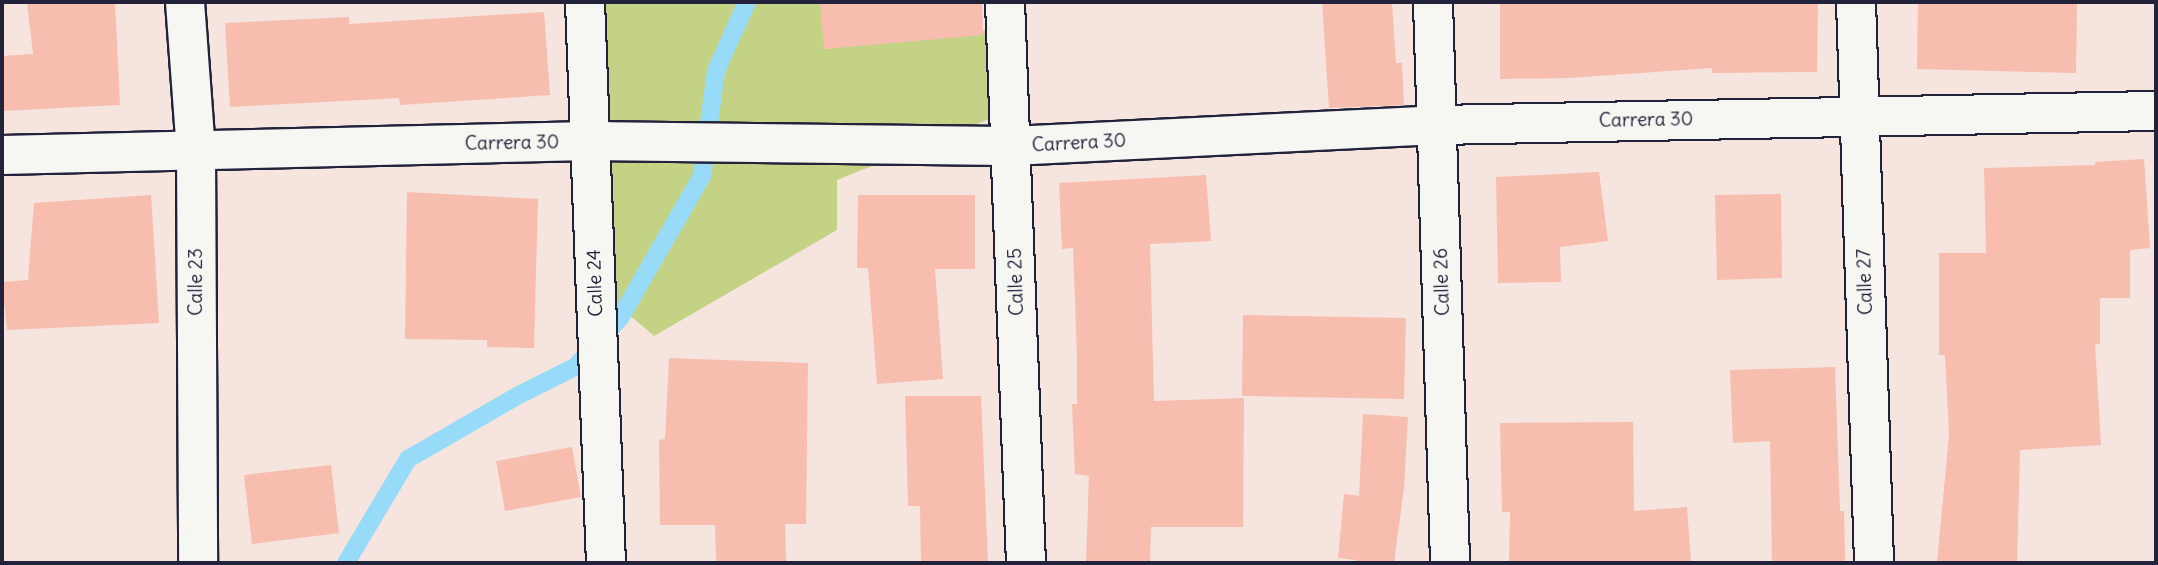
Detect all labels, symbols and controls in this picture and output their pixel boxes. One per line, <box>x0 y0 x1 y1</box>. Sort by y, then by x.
street label: Carrera 30 <box>1599 108 1693 132</box>
street label: Carrera 30 <box>1031 129 1127 157</box>
street label: Carrera 30 <box>465 131 559 155</box>
street label: Calle 23 <box>185 248 207 316</box>
street label: Calle 25 <box>1003 248 1029 316</box>
street label: Calle 26 <box>1429 248 1455 316</box>
street label: Calle 24 <box>582 249 608 317</box>
street label: Calle 27 <box>1852 249 1878 315</box>

